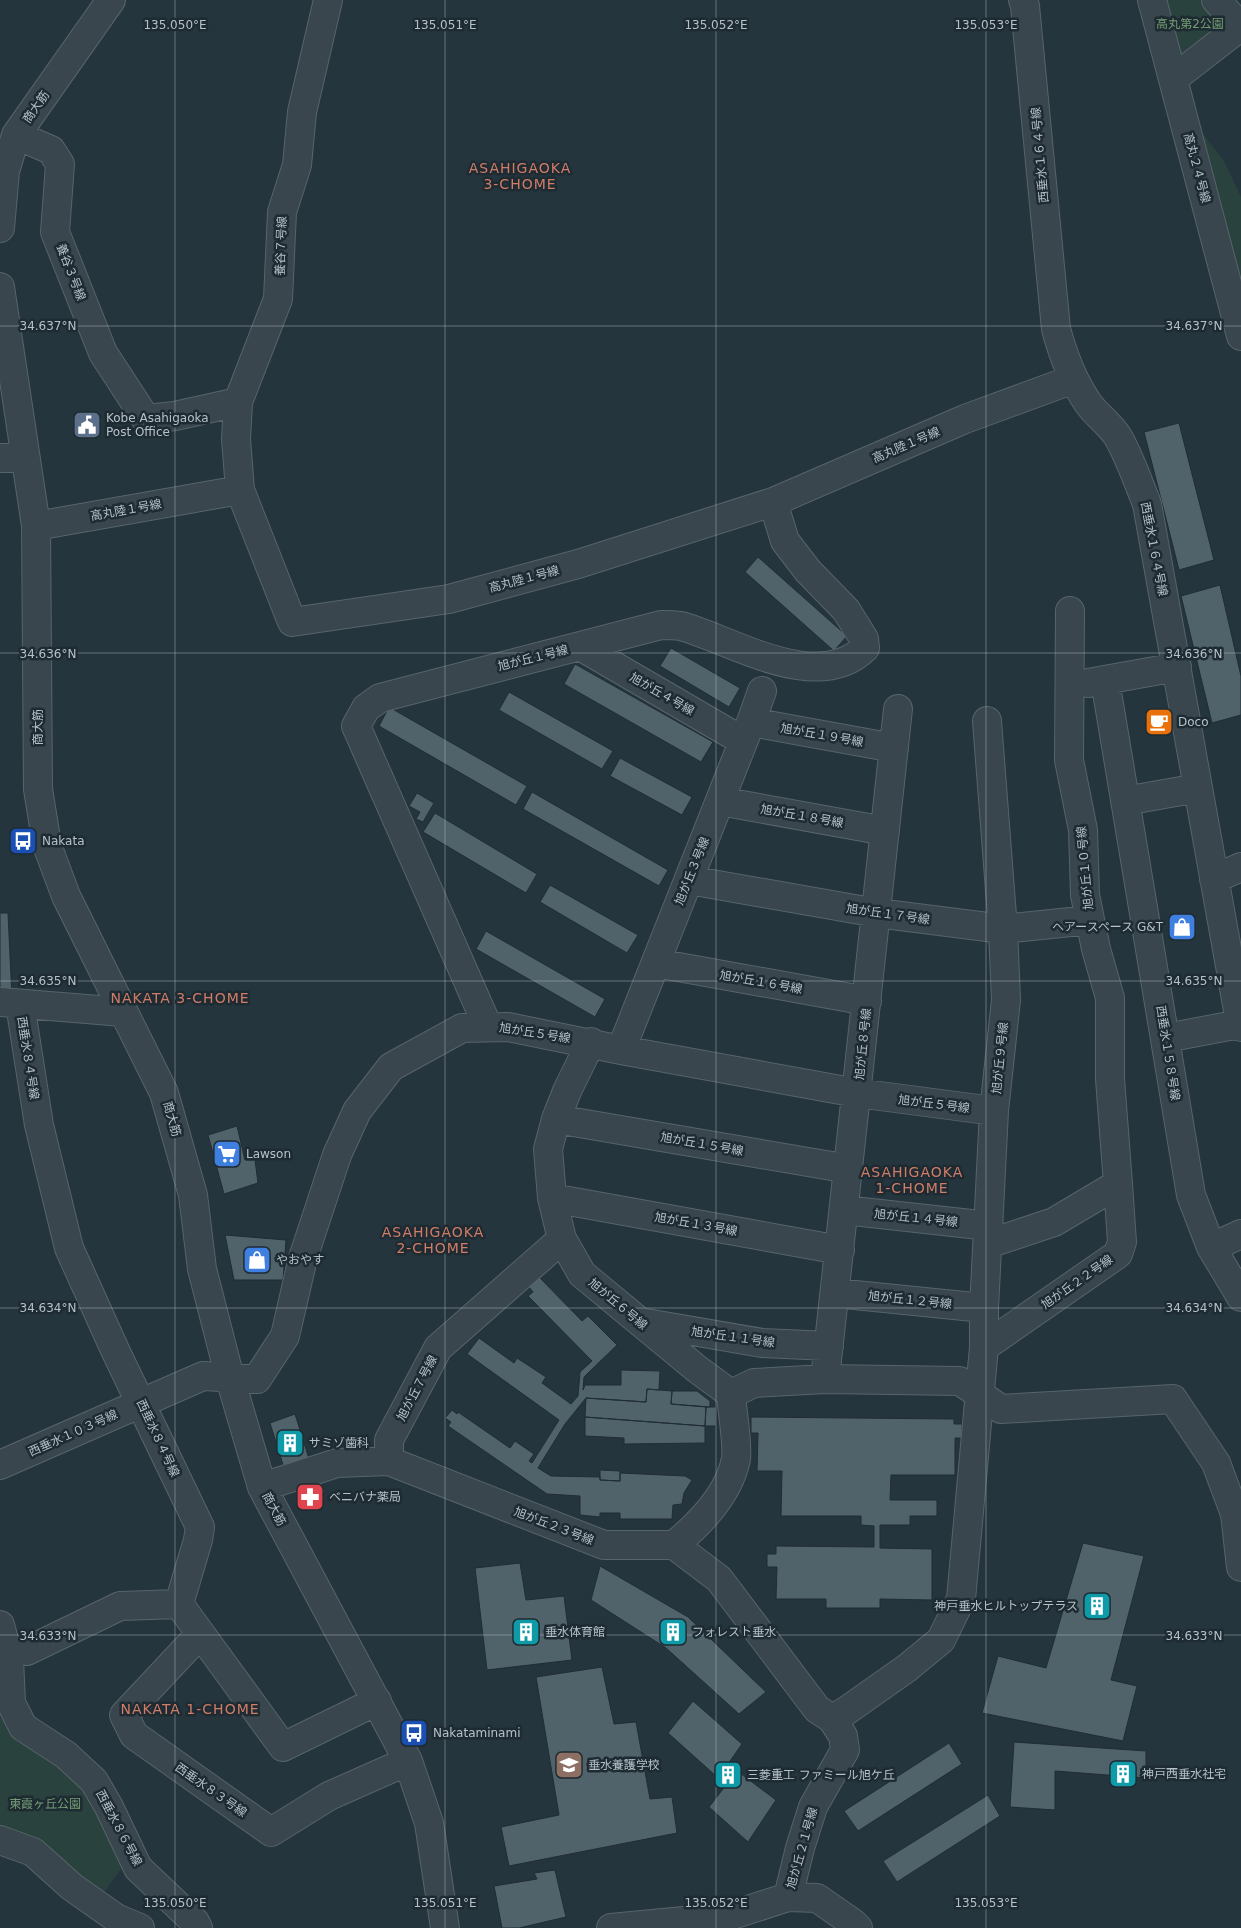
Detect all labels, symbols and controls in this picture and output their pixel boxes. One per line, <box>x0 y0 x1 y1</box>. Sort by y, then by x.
park label: 高丸第2公園 <box>1156 17 1224 31</box>
text: 135.050°E <box>143 18 207 32</box>
text: 135.051°E <box>413 18 477 32</box>
text: 135.052°E <box>684 18 748 32</box>
text: 135.053°E <box>954 18 1018 32</box>
street label: 商大筋 <box>20 88 52 126</box>
street label: 西垂水１６４号線 <box>1029 107 1051 203</box>
street label: 高丸２４号線 <box>1181 131 1213 205</box>
district label: ASAHIGAOKA 3-CHOME <box>469 160 571 192</box>
street label: 養谷７号線 <box>273 216 289 276</box>
street label: 養谷３号線 <box>54 241 88 303</box>
text: 34.637°N <box>20 319 76 333</box>
text: 34.637°N <box>1166 319 1222 333</box>
public building icon: Kobe Asahigaoka Post Office <box>72 410 102 440</box>
place label: Kobe Asahigaoka Post Office <box>106 411 209 439</box>
street label: 高丸陸１号線 <box>870 424 942 466</box>
street label: 高丸陸１号線 <box>89 497 163 523</box>
street label: 西垂水１６４号線 <box>1138 501 1170 597</box>
street label: 高丸陸１号線 <box>487 563 561 595</box>
street label: 旭が丘１号線 <box>496 642 570 674</box>
text: 34.636°N <box>20 647 76 661</box>
text: 34.636°N <box>1166 647 1222 661</box>
street label: 旭が丘４号線 <box>627 670 697 718</box>
cafe icon: Doco <box>1144 707 1174 737</box>
street label: 商大筋 <box>31 709 45 745</box>
place label: Doco <box>1178 715 1209 729</box>
street label: 旭が丘１９号線 <box>779 721 865 749</box>
street label: 旭が丘１８号線 <box>759 802 845 830</box>
bus stop icon: Nakata <box>8 826 38 856</box>
street label: 旭が丘１０号線 <box>1074 826 1096 910</box>
place label: Nakata <box>42 834 84 848</box>
street label: 旭が丘３号線 <box>672 835 712 907</box>
street label: 旭が丘１７号線 <box>845 901 931 927</box>
shop icon: ヘアースペース G&T <box>1167 912 1197 942</box>
place label: ヘアースペース G&T <box>1052 920 1164 934</box>
street label: 旭が丘１６号線 <box>718 968 804 996</box>
text: 34.635°N <box>20 974 76 988</box>
text: 34.635°N <box>1166 974 1222 988</box>
district label: NAKATA 3-CHOME <box>110 990 250 1006</box>
street label: 西垂水１５８号線 <box>1154 1004 1182 1102</box>
street label: 旭が丘８号線 <box>852 1007 874 1081</box>
street label: 西垂水８４号線 <box>15 1015 41 1101</box>
street label: 旭が丘５号線 <box>498 1020 572 1046</box>
street label: 旭が丘９号線 <box>989 1021 1011 1095</box>
street label: 旭が丘５号線 <box>897 1093 971 1115</box>
street label: 商大筋 <box>160 1100 184 1138</box>
street label: 旭が丘１５号線 <box>659 1130 745 1158</box>
supermarket icon: Lawson <box>212 1139 242 1169</box>
place label: Lawson <box>246 1147 291 1161</box>
district label: ASAHIGAOKA 1-CHOME <box>861 1164 963 1196</box>
street label: 旭が丘１４号線 <box>873 1207 959 1229</box>
street label: 旭が丘１３号線 <box>653 1210 739 1238</box>
district label: ASAHIGAOKA 2-CHOME <box>382 1224 484 1256</box>
shop icon: やおやす <box>242 1245 272 1275</box>
street label: 旭が丘２２号線 <box>1039 1252 1115 1312</box>
place label: やおやす <box>276 1253 324 1267</box>
street label: 旭が丘６号線 <box>586 1275 650 1333</box>
street label: 旭が丘１２号線 <box>867 1289 953 1311</box>
text: 34.634°N <box>20 1301 76 1315</box>
text: 34.634°N <box>1166 1301 1222 1315</box>
street label: 旭が丘１１号線 <box>690 1324 776 1350</box>
street label: 旭が丘７号線 <box>394 1353 440 1423</box>
street label: 西垂水８４号線 <box>134 1397 182 1479</box>
street label: 西垂水１０３号線 <box>26 1407 120 1459</box>
building icon: サミゾ歯科 <box>275 1428 305 1458</box>
place label: サミゾ歯科 <box>309 1436 369 1450</box>
pharmacy icon: ベニバナ薬局 <box>295 1482 325 1512</box>
street label: 商大筋 <box>259 1490 289 1528</box>
place label: ベニバナ薬局 <box>329 1490 401 1504</box>
street label: 旭が丘２３号線 <box>512 1504 596 1548</box>
building icon: 神戸垂水ヒルトップテラス <box>1082 1591 1112 1621</box>
place label: 神戸垂水ヒルトップテラス <box>934 1599 1078 1613</box>
building icon: 垂水体育館 <box>511 1617 541 1647</box>
building icon: フォレスト垂水 <box>658 1617 688 1647</box>
place label: 垂水体育館 <box>545 1625 605 1639</box>
place label: フォレスト垂水 <box>692 1625 776 1639</box>
text: 34.633°N <box>20 1629 76 1643</box>
text: 34.633°N <box>1166 1629 1222 1643</box>
district label: NAKATA 1-CHOME <box>120 1701 260 1717</box>
bus stop icon: Nakataminami <box>399 1718 429 1748</box>
place label: Nakataminami <box>433 1726 521 1740</box>
school or university icon: 垂水養護学校 <box>554 1750 584 1780</box>
place label: 垂水養護学校 <box>588 1758 660 1772</box>
building icon: 神戸西垂水社宅 <box>1108 1759 1138 1789</box>
street label: 西垂水８３号線 <box>173 1760 249 1820</box>
building icon: 三菱重工 ファミール旭ケ丘 <box>713 1760 743 1790</box>
place label: 神戸西垂水社宅 <box>1142 1767 1226 1781</box>
place label: 三菱重工 ファミール旭ケ丘 <box>747 1768 895 1782</box>
street label: 西垂水８６号線 <box>93 1788 145 1868</box>
park label: 東霞ヶ丘公園 <box>9 1797 81 1811</box>
street label: 旭が丘２１号線 <box>784 1806 820 1890</box>
text: 135.050°E <box>143 1896 207 1910</box>
text: 135.051°E <box>413 1896 477 1910</box>
text: 135.052°E <box>684 1896 748 1910</box>
text: 135.053°E <box>954 1896 1018 1910</box>

